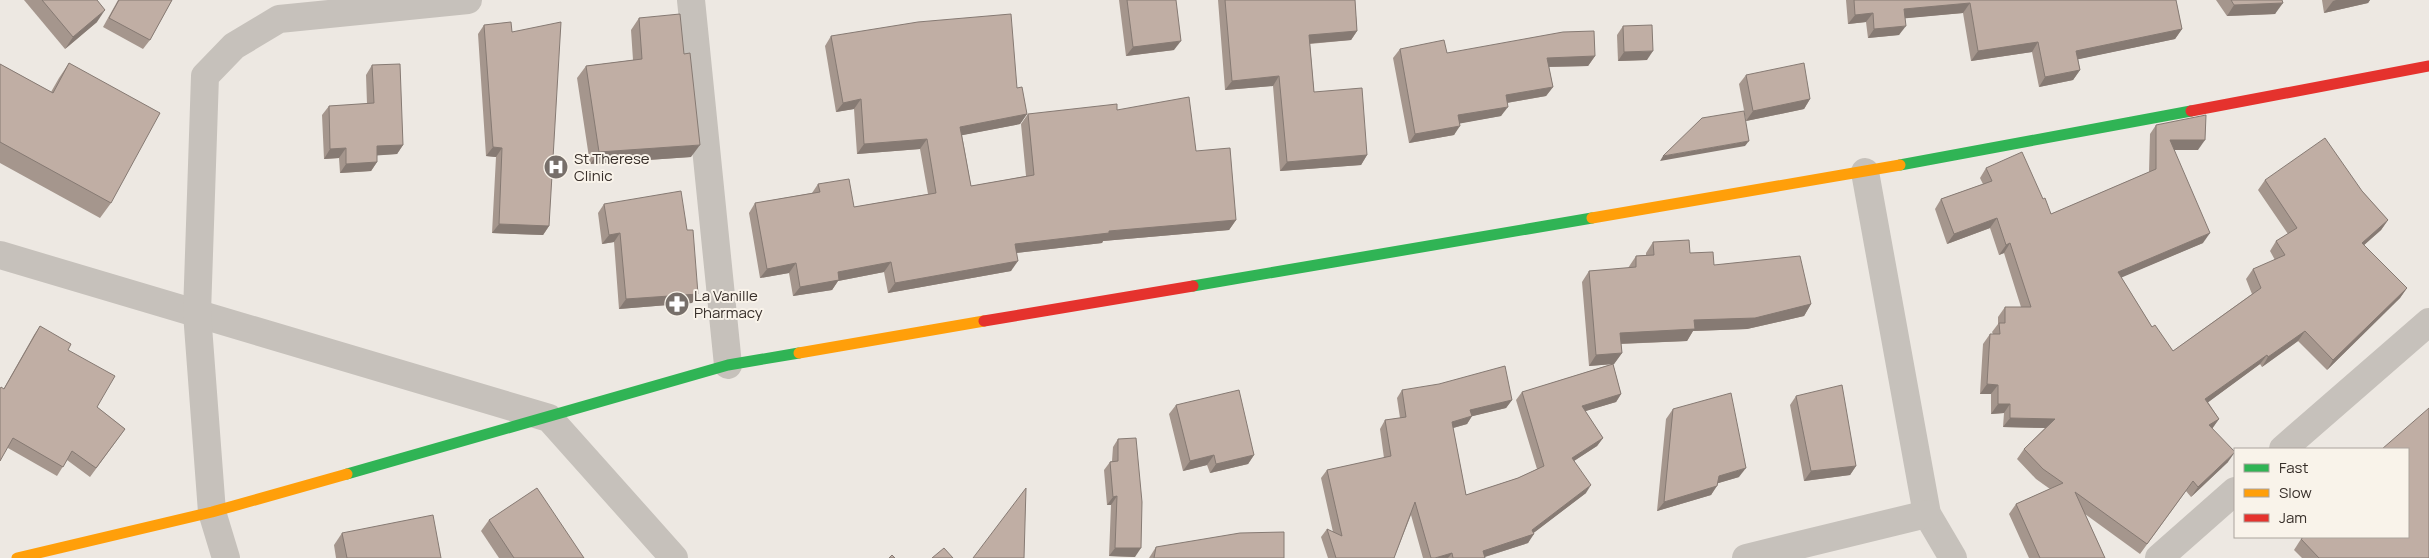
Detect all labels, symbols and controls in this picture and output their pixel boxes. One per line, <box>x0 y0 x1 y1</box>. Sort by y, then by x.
place label: St Therese Clinic <box>574 148 650 186</box>
hospital icon: St Therese Clinic <box>543 154 569 180</box>
place label: La Vanille Pharmacy <box>694 285 763 323</box>
pharmacy icon: La Vanille Pharmacy <box>664 291 690 317</box>
legend <box>2234 448 2409 538</box>
text: Fast <box>2279 457 2308 478</box>
text: Slow <box>2279 482 2312 503</box>
text: Jam <box>2279 507 2307 528</box>

